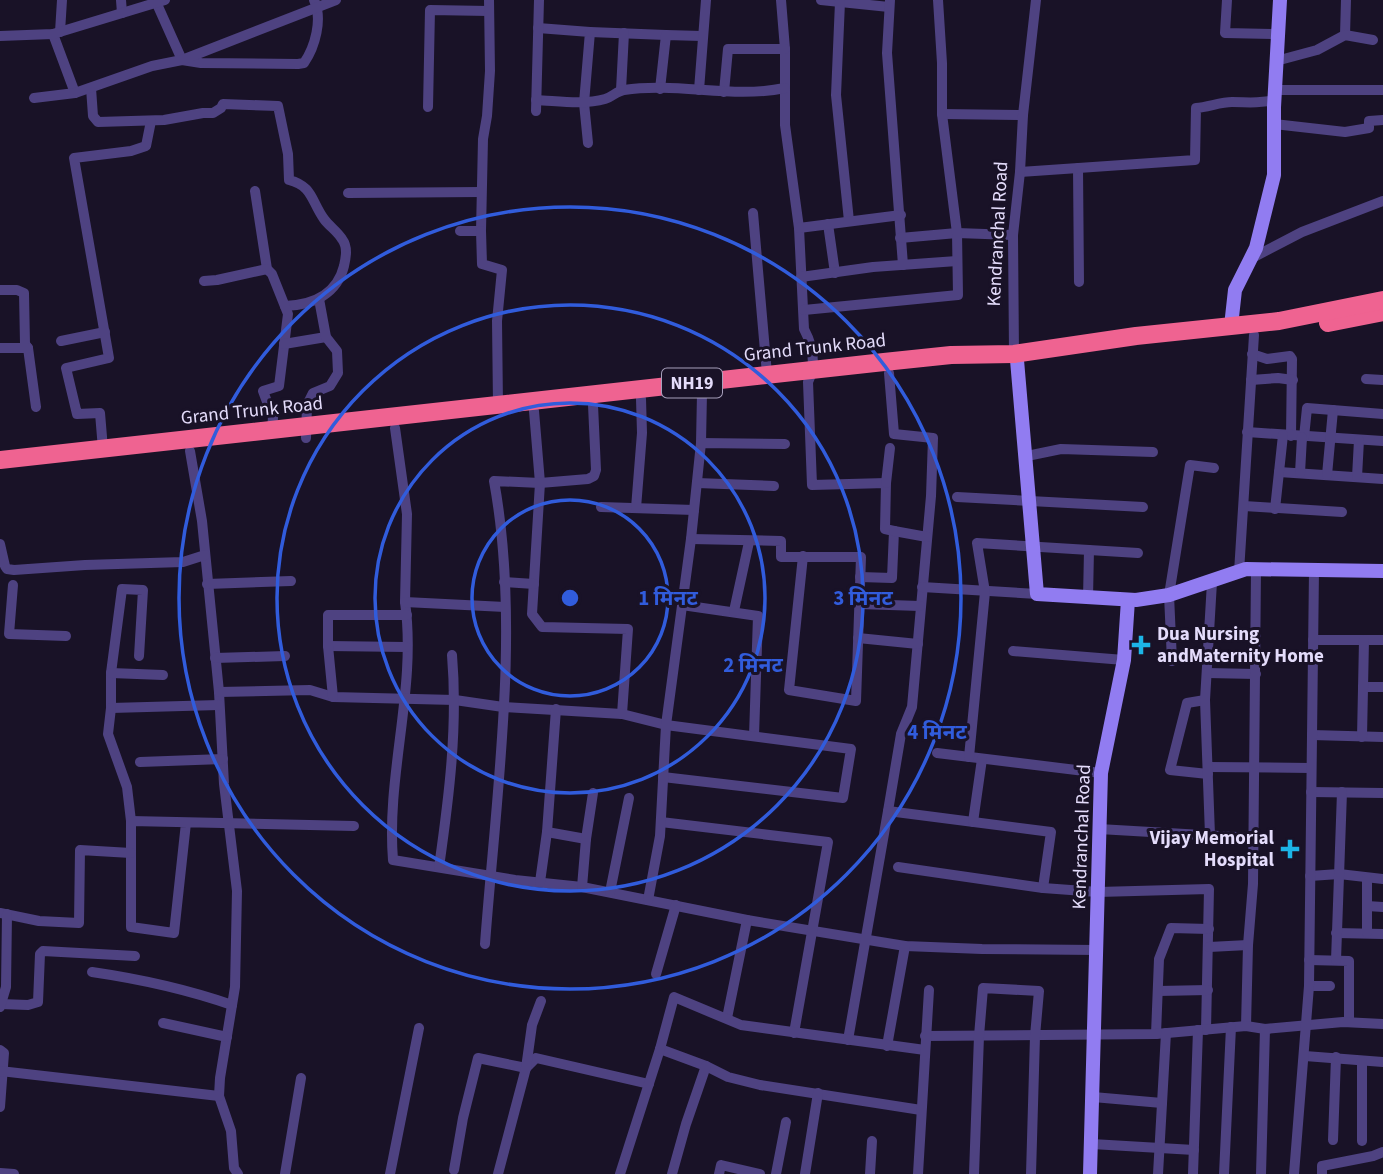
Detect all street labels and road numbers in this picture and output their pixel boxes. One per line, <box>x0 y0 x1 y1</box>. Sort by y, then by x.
street label: Kendranchal Road <box>981 161 1015 307</box>
street label: Grand Trunk Road <box>743 327 887 369</box>
road number: NH19 <box>662 368 722 398</box>
street label: Grand Trunk Road <box>180 390 324 432</box>
street label: Kendranchal Road <box>1066 764 1098 910</box>

